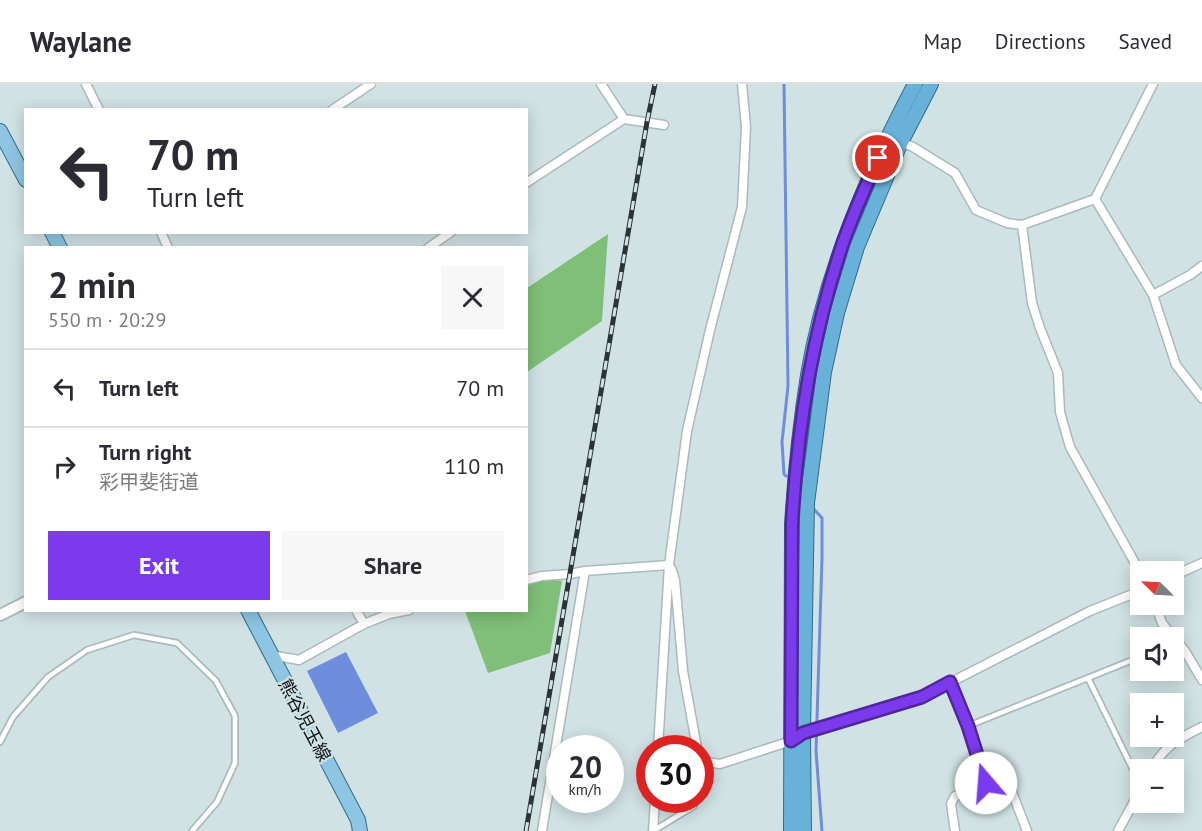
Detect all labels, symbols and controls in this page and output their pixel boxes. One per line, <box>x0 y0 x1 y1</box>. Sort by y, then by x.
text: Waylane <box>30 23 132 60</box>
text: Map <box>923 28 962 55</box>
text: Directions <box>995 28 1086 55</box>
text: Saved <box>1119 28 1172 55</box>
text: 70 m <box>147 127 239 182</box>
icon: left <box>48 132 126 210</box>
pin <box>852 132 903 183</box>
icon: arrive <box>861 141 894 174</box>
text: Turn left <box>147 180 244 214</box>
text: 2 min <box>48 261 136 308</box>
button: close <box>441 266 504 329</box>
text: 550 m · 20:29 <box>48 307 166 333</box>
icon: left <box>48 372 81 405</box>
text: Turn left <box>99 374 179 402</box>
text: 70 m <box>456 374 504 402</box>
text: Turn right <box>99 438 191 466</box>
icon: right <box>48 450 81 483</box>
text: 110 m <box>444 452 504 480</box>
text: 彩甲斐街道 <box>99 469 199 495</box>
button: Exit <box>48 531 270 600</box>
button: Share <box>282 531 504 600</box>
north arrow <box>1130 561 1184 615</box>
map controls <box>1130 561 1184 813</box>
button: sound <box>1130 627 1184 681</box>
street label: 熊谷児玉線 <box>274 675 336 765</box>
button: + <box>1130 693 1184 747</box>
speed limit sign: 30 <box>636 735 714 813</box>
text: 20 <box>568 747 602 786</box>
position arrow <box>954 751 1018 815</box>
button: − <box>1130 759 1184 813</box>
text: km/h <box>569 780 601 799</box>

